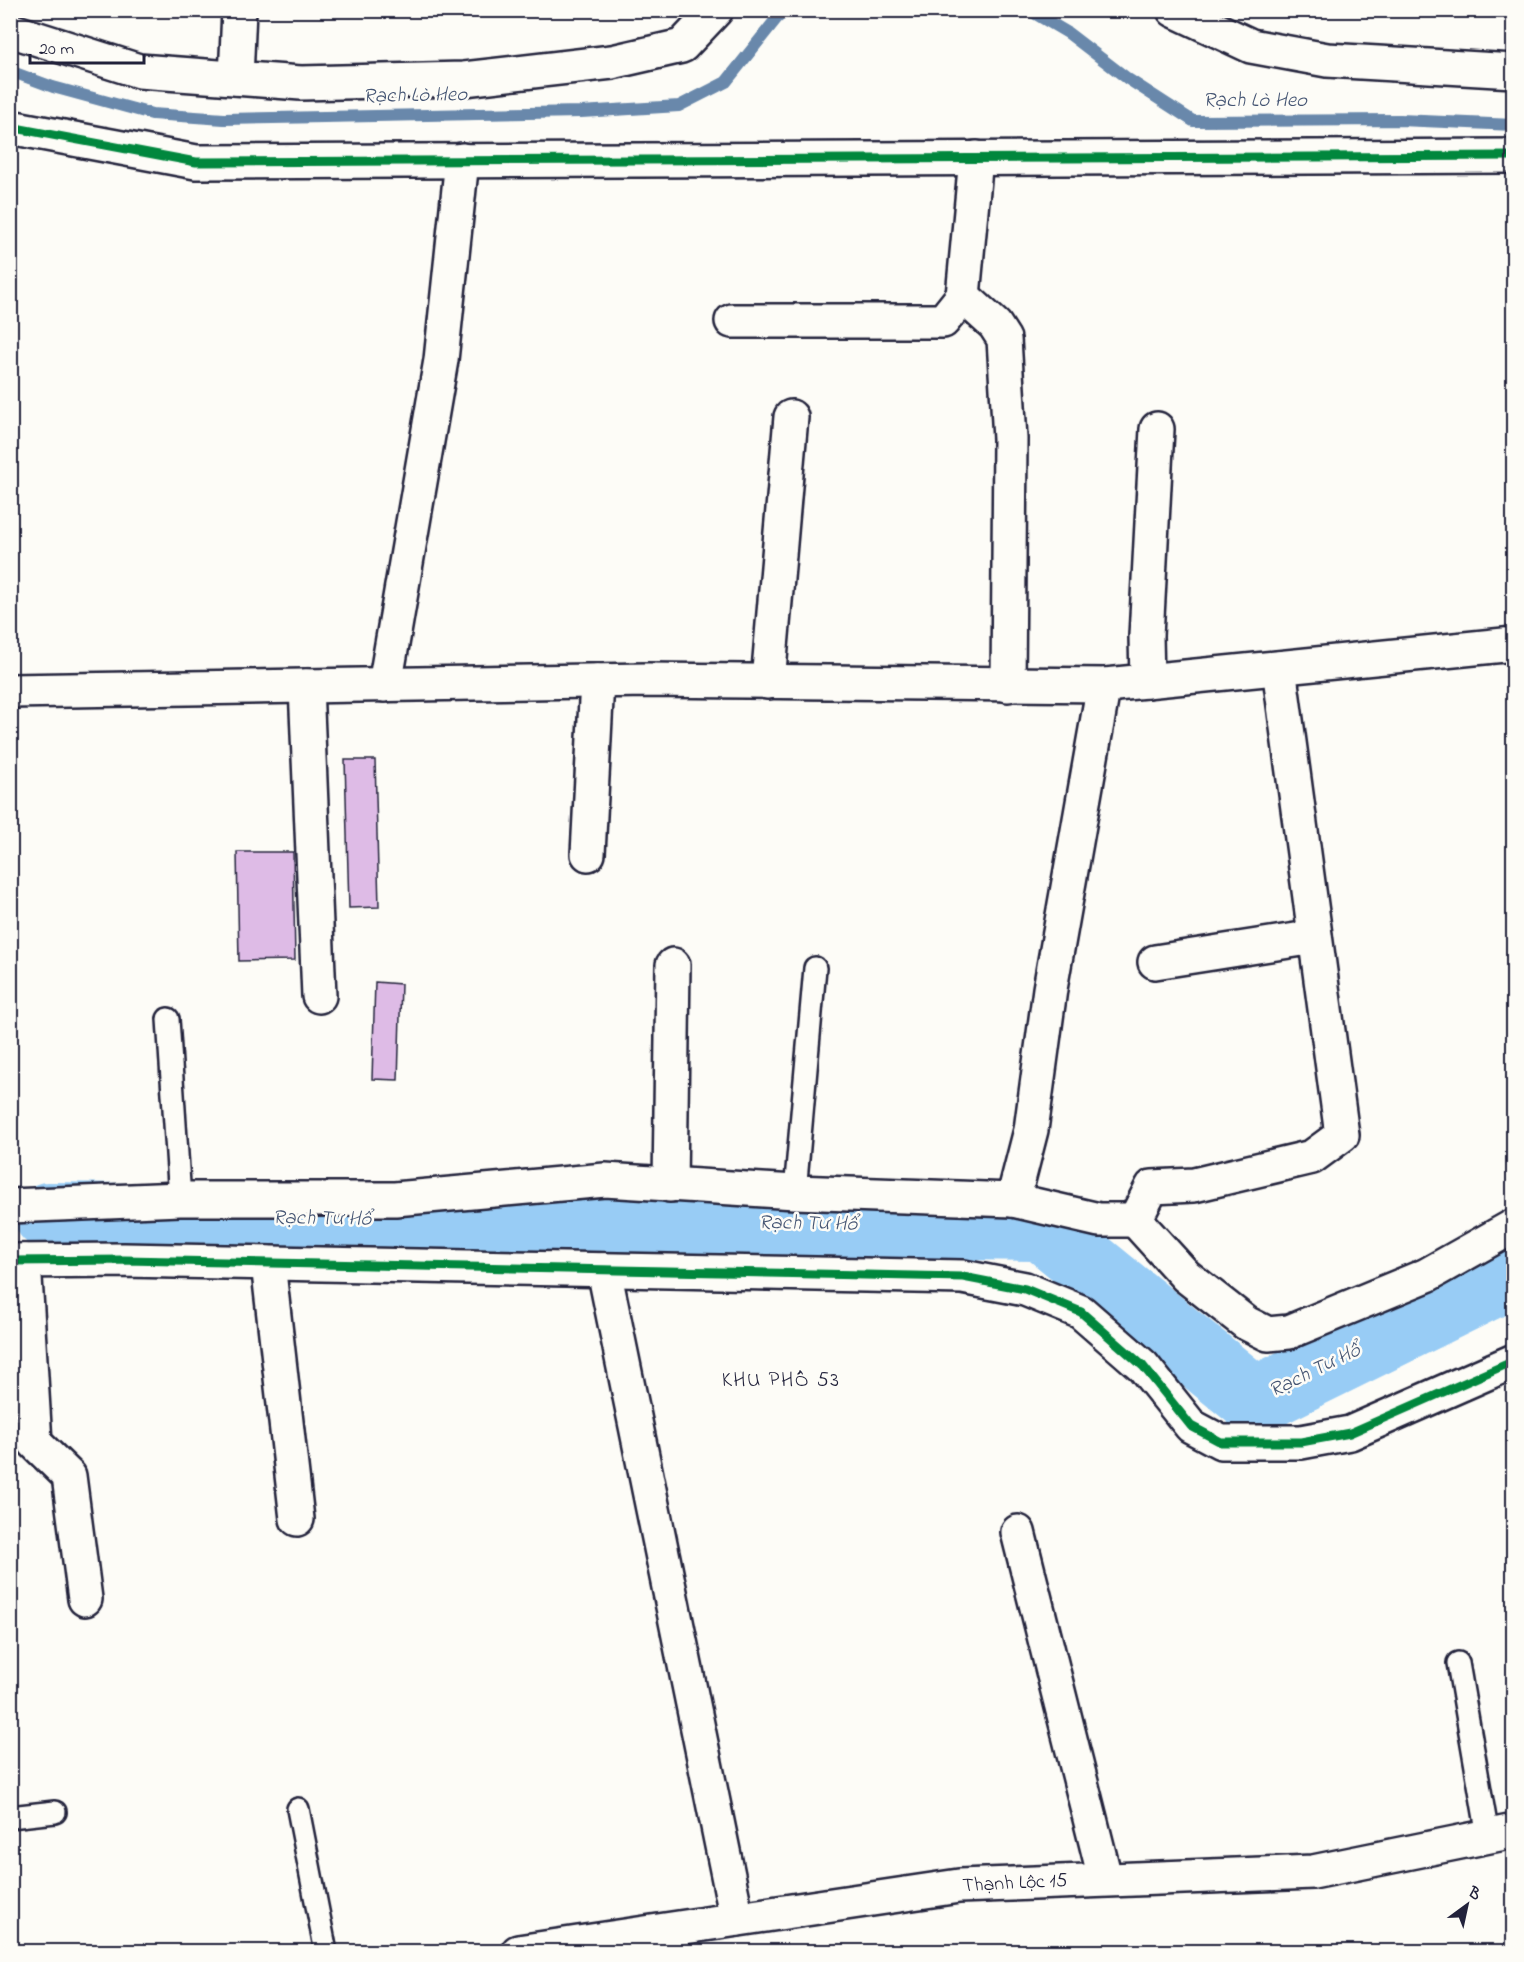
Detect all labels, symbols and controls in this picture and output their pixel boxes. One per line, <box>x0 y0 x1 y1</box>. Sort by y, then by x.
scale bar <box>30 27 144 65</box>
text: 20 m <box>39 37 74 63</box>
water label: Rạch Lò Heo <box>363 80 468 112</box>
water label: Rạch Lò Heo <box>1203 86 1308 116</box>
water label: Rạch Tư Hổ <box>272 1203 376 1235</box>
water label: Rạch Tư Hổ <box>758 1208 862 1240</box>
water label: Rạch Tư Hổ <box>1264 1334 1370 1406</box>
district label: KHU PHỐ 53 <box>722 1366 840 1396</box>
street label: Thạnh Lộc 15 <box>962 1867 1068 1901</box>
north arrow <box>1437 1875 1497 1935</box>
text: B <box>1462 1881 1485 1907</box>

